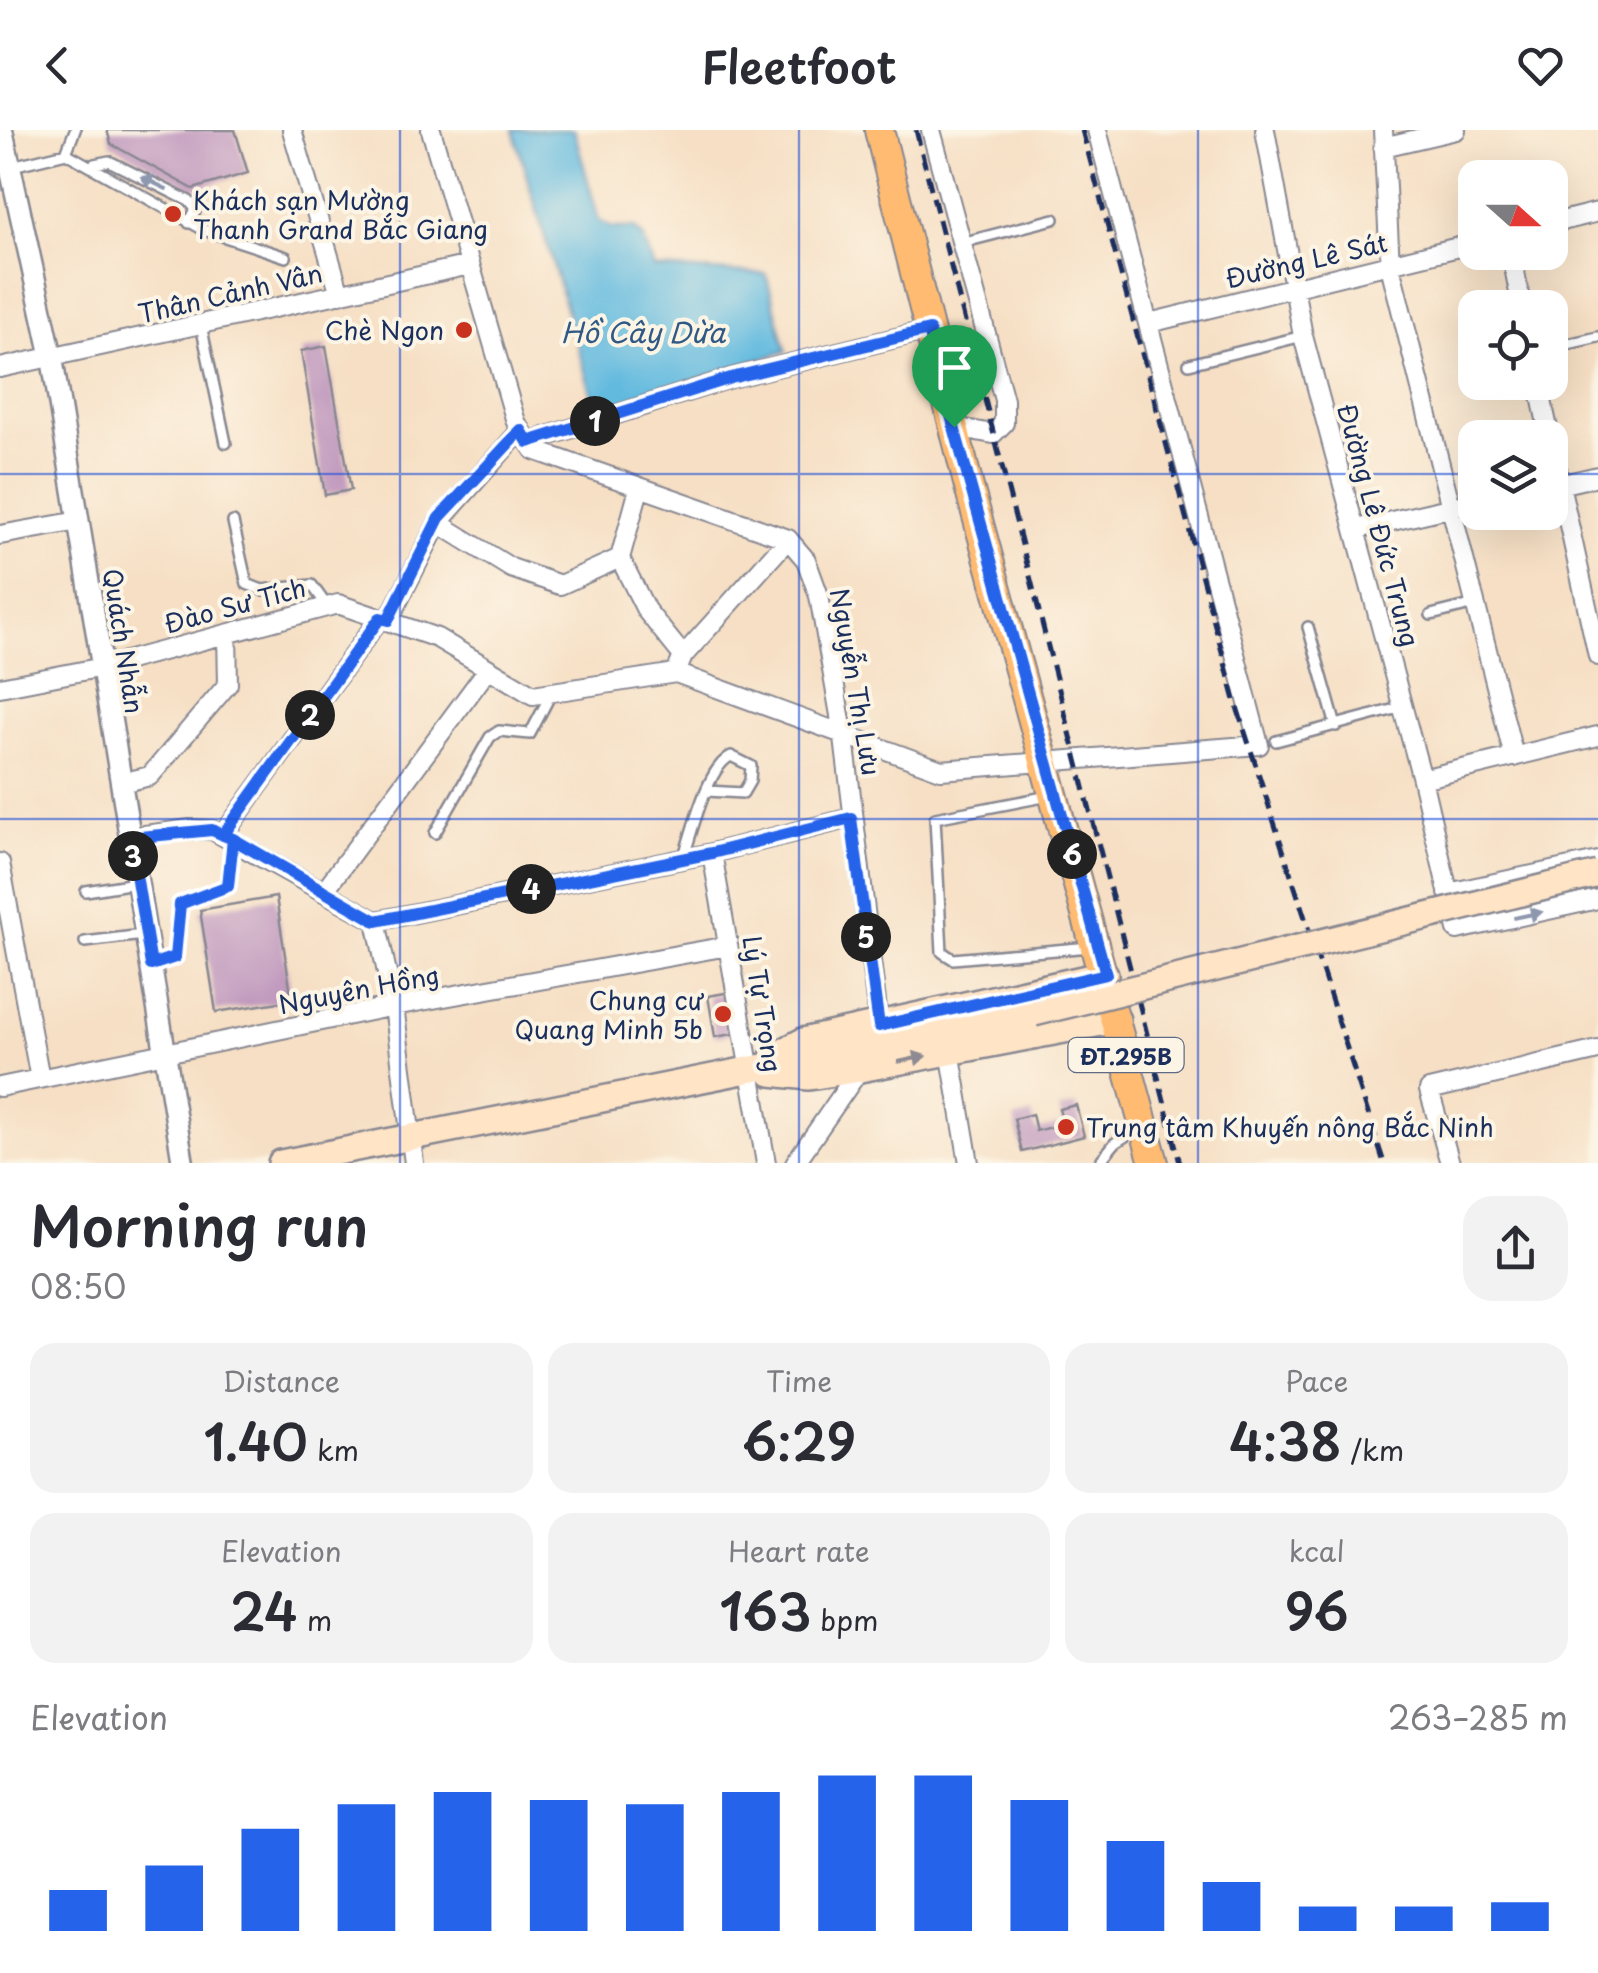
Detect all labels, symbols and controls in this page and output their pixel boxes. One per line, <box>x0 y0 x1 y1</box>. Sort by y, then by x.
text: Fleetfoot <box>701 31 897 99</box>
icon: back <box>30 38 85 93</box>
icon: heart <box>1513 38 1568 93</box>
north arrow <box>1458 160 1568 270</box>
map controls <box>1458 160 1568 530</box>
one-way arrow <box>139 175 168 192</box>
place label: Khách sạn Mường Thanh Grand Bắc Giang <box>193 181 488 248</box>
marker: Khách sạn Mường Thanh Grand Bắc Giang <box>162 203 184 225</box>
street label: Đường Lê Sát <box>1221 223 1391 297</box>
street label: Thân Cảnh Vân <box>134 253 326 333</box>
button: locate <box>1458 290 1568 400</box>
water label: Hồ Cây Dừa <box>561 310 726 353</box>
place label: Chè Ngon <box>325 311 444 349</box>
marker: Chè Ngon <box>453 319 475 341</box>
pin <box>912 325 997 428</box>
icon: arrive <box>927 340 982 395</box>
pin: 1 <box>570 396 620 446</box>
text: 1 <box>588 399 602 442</box>
street label: Đường Lê Đức Trung <box>1328 399 1430 651</box>
button: layers <box>1458 420 1568 530</box>
street label: Quách Nhẫn <box>94 566 154 716</box>
street label: Đào Sư Tích <box>160 568 310 642</box>
street label: Nguyễn Thị Lưu <box>821 586 891 778</box>
pin: 2 <box>285 690 335 740</box>
text: 2 <box>300 693 320 736</box>
pin: 6 <box>1047 829 1097 879</box>
pin: 3 <box>108 831 158 881</box>
text: 6 <box>1062 832 1082 875</box>
text: 3 <box>124 834 142 877</box>
pin: 4 <box>506 864 556 914</box>
text: 4 <box>521 867 541 910</box>
one-way arrow <box>1512 907 1543 922</box>
pin: 5 <box>841 912 891 962</box>
text: 5 <box>857 915 875 958</box>
street label: Lý Tự Trọng <box>733 933 793 1075</box>
street label: Nguyên Hồng <box>275 955 443 1023</box>
place label: Chung cư Quang Minh 5b <box>515 981 705 1048</box>
marker: Chung cư Quang Minh 5b <box>712 1003 734 1025</box>
road number: ĐT.295B <box>1068 1038 1184 1072</box>
one-way arrow <box>897 1050 928 1066</box>
place label: Trung tâm Khuyến nông Bắc Ninh <box>1086 1108 1494 1146</box>
marker: Trung tâm Khuyến nông Bắc Ninh <box>1055 1116 1077 1138</box>
text: Morning run <box>30 1183 368 1266</box>
button: share <box>1463 1196 1568 1301</box>
text: 08:50 <box>30 1262 126 1310</box>
text: Distance <box>223 1359 340 1402</box>
text: Time <box>766 1359 832 1402</box>
text: Pace <box>1285 1359 1348 1402</box>
text: 1.40 <box>204 1402 308 1478</box>
text: 6:29 <box>742 1402 856 1478</box>
text: 4:38 <box>1229 1402 1342 1478</box>
text: km <box>308 1428 359 1471</box>
text: /km <box>1342 1428 1404 1471</box>
text: Elevation <box>221 1529 342 1572</box>
text: Heart rate <box>728 1529 870 1572</box>
text: kcal <box>1289 1529 1345 1572</box>
text: 24 <box>230 1572 298 1648</box>
text: 163 <box>719 1572 811 1648</box>
text: 96 <box>1285 1572 1349 1648</box>
text: m <box>298 1598 332 1641</box>
text: bpm <box>811 1598 879 1641</box>
text: Elevation <box>30 1693 168 1741</box>
text: 263–285 m <box>1388 1693 1568 1741</box>

